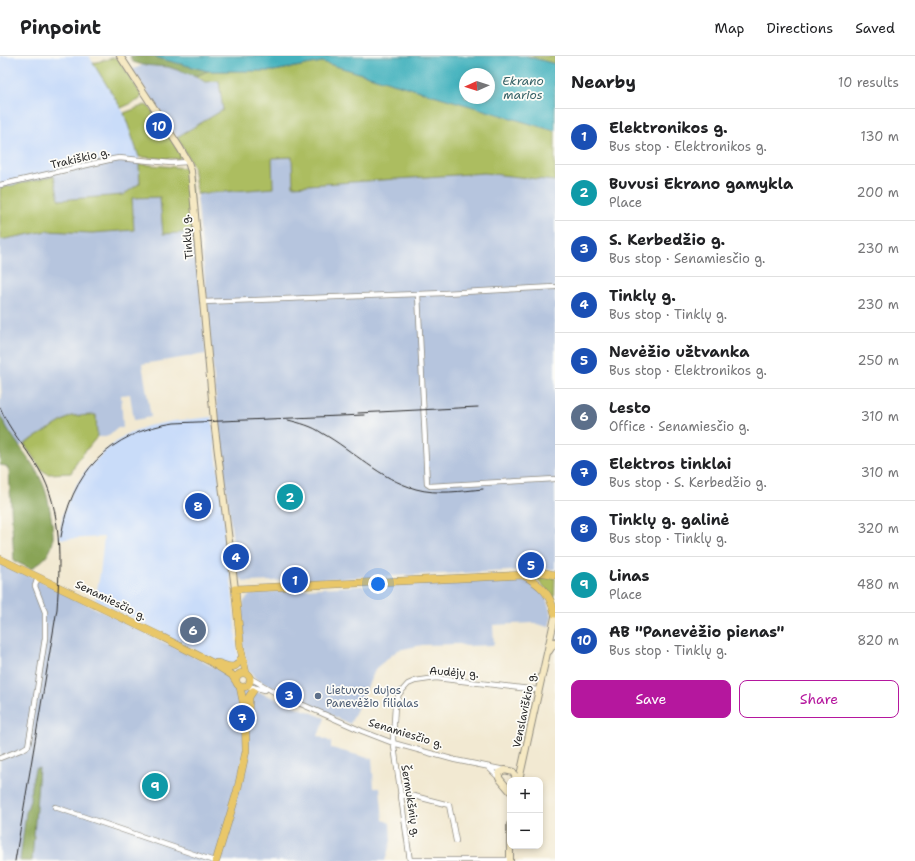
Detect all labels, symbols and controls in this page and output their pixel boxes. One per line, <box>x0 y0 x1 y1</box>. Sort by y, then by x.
text: Pinpoint <box>20 15 101 40</box>
text: Map <box>715 19 745 37</box>
text: Directions <box>767 19 833 37</box>
text: Saved <box>855 19 895 37</box>
north arrow <box>459 68 495 104</box>
text: Nearby <box>571 71 636 93</box>
water label: Ekrano marios <box>502 73 544 103</box>
text: 10 results <box>838 74 899 91</box>
pin: 10 <box>146 111 172 141</box>
text: Elektronikos g. <box>609 118 728 138</box>
text: 1 <box>581 128 587 145</box>
text: 130 m <box>861 128 899 145</box>
text: Bus stop · Elektronikos g. <box>609 138 767 155</box>
street label: Trakiškio g. <box>49 144 111 173</box>
text: Buvusi Ekrano gamykla <box>609 174 793 194</box>
text: 2 <box>579 184 589 201</box>
text: 200 m <box>857 184 899 201</box>
text: Place <box>609 194 642 211</box>
street label: Tinklų g. <box>178 214 197 260</box>
text: S. Kerbedžio g. <box>609 230 725 250</box>
text: 3 <box>579 240 589 257</box>
text: 230 m <box>857 240 899 257</box>
text: Bus stop · Senamiesčio g. <box>609 250 765 267</box>
text: Tinklų g. <box>609 286 676 306</box>
text: 4 <box>579 296 589 313</box>
text: 230 m <box>857 296 899 313</box>
text: Bus stop · Tinklų g. <box>609 306 727 323</box>
text: Nevėžio užtvanka <box>609 342 750 362</box>
text: 5 <box>580 352 588 369</box>
text: 250 m <box>858 352 899 369</box>
text: Bus stop · Elektronikos g. <box>609 362 767 379</box>
text: Lesto <box>609 398 651 418</box>
text: 6 <box>579 408 589 425</box>
text: 310 m <box>861 408 899 425</box>
text: Office · Senamiesčio g. <box>609 418 750 435</box>
text: Elektros tinklai <box>609 454 731 474</box>
text: 7 <box>579 464 589 481</box>
text: 310 m <box>861 464 899 481</box>
text: Bus stop · S. Kerbedžio g. <box>609 474 767 491</box>
pin: 2 <box>277 482 303 512</box>
pin: 8 <box>185 491 211 521</box>
text: Tinklų g. galinė <box>609 510 730 530</box>
text: 8 <box>579 520 589 537</box>
text: 320 m <box>857 520 899 537</box>
text: Bus stop · Tinklų g. <box>609 530 727 547</box>
pin: 4 <box>223 542 249 572</box>
pin: 5 <box>518 550 544 580</box>
pin: 1 <box>282 565 308 595</box>
text: Linas <box>609 566 650 586</box>
your location <box>368 574 388 594</box>
text: 9 <box>579 576 589 593</box>
text: 480 m <box>857 576 899 593</box>
street label: Senamiesčio g. <box>73 577 149 624</box>
text: Place <box>609 586 642 603</box>
pin: 6 <box>180 615 206 645</box>
text: AB "Panevėžio pienas" <box>609 622 784 642</box>
text: 10 <box>577 632 591 649</box>
text: 820 m <box>857 632 899 649</box>
text: Bus stop · Tinklų g. <box>609 642 727 659</box>
street label: Audėjų g. <box>429 663 479 682</box>
street label: Venslaviškio g. <box>509 671 540 749</box>
pin: 3 <box>276 680 302 710</box>
button: Save <box>571 680 731 718</box>
button: Share <box>739 680 899 718</box>
place label: Lietuvos dujos Panevėžio filialas <box>326 683 419 711</box>
marker: Lietuvos dujos Panevėžio filialas <box>313 691 323 701</box>
pin: 7 <box>229 703 255 733</box>
street label: Senamiesčio g. <box>367 715 445 752</box>
street label: Šermukšnių g. <box>397 764 425 838</box>
pin: 9 <box>142 771 168 801</box>
map controls <box>507 777 543 849</box>
button: + <box>507 777 543 813</box>
button: − <box>507 813 543 849</box>

